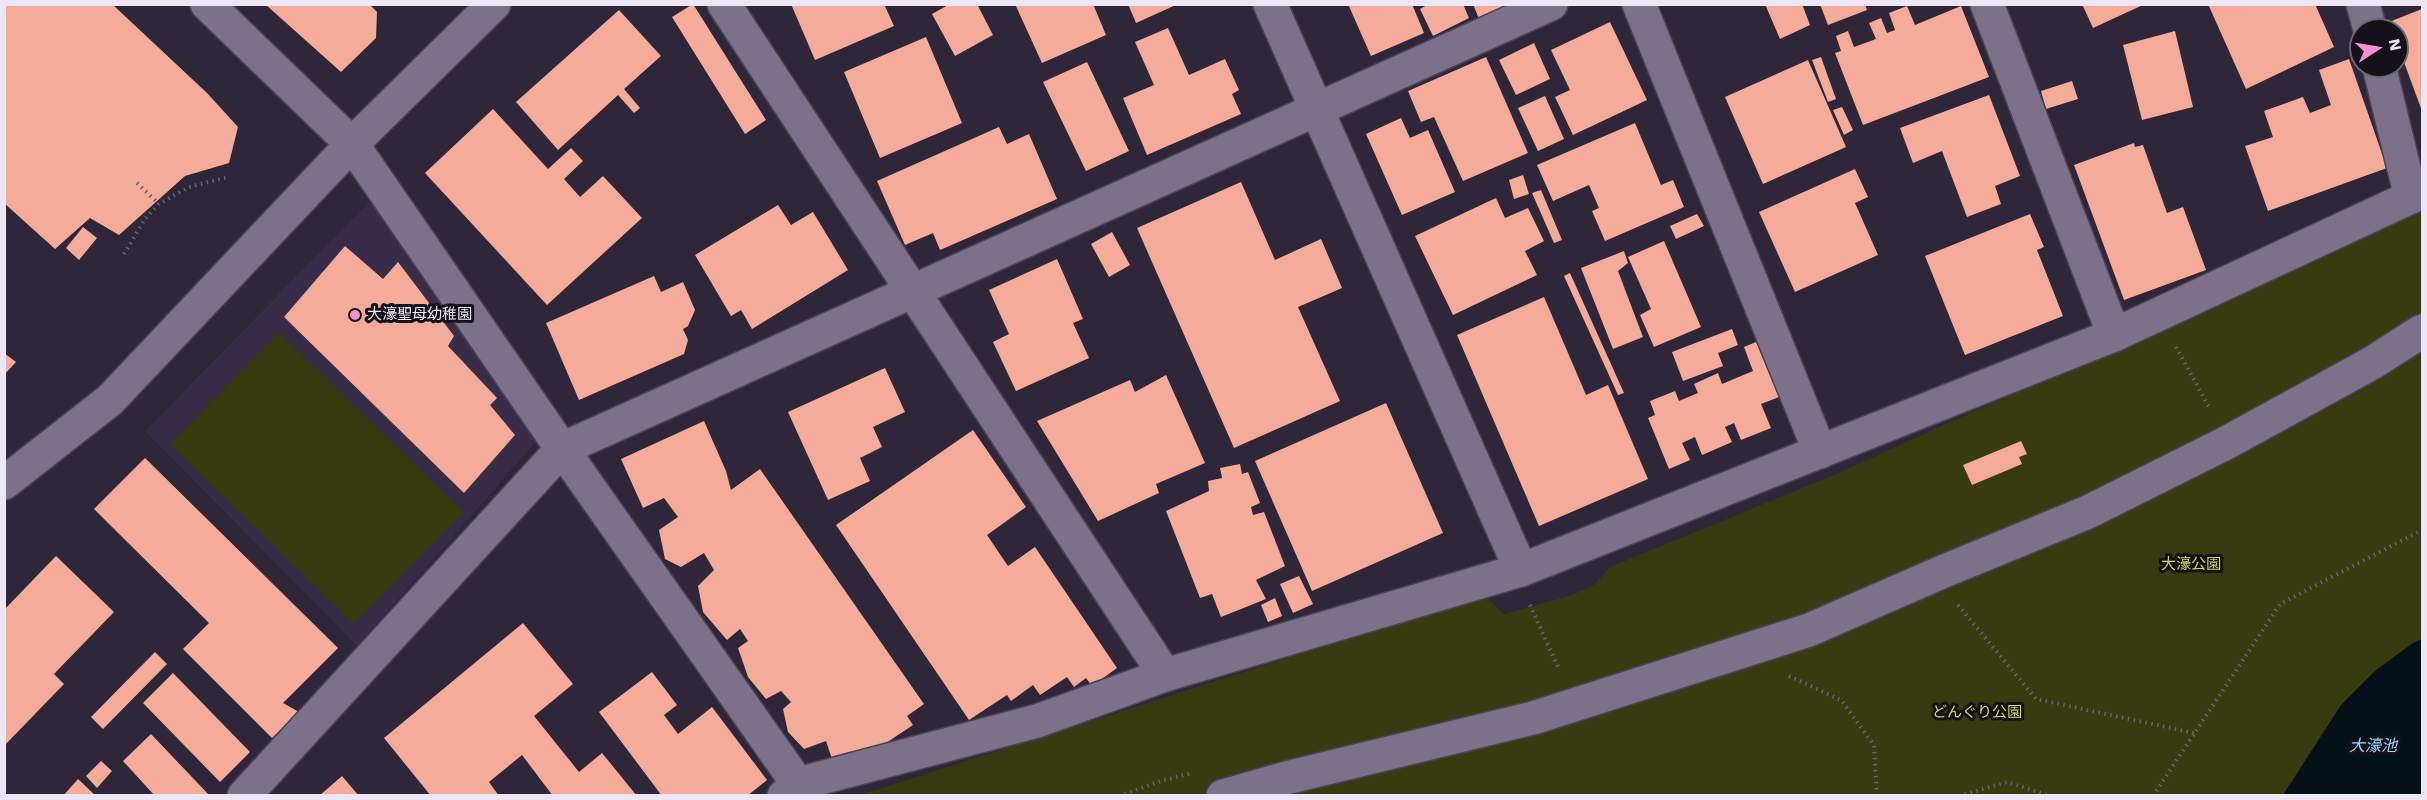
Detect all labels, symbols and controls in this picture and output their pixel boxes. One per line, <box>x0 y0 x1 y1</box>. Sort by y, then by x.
north arrow <box>2349 18 2409 78</box>
text: N <box>2385 37 2406 52</box>
place label: 大濠聖母幼稚園 <box>367 306 472 324</box>
marker: 大濠聖母幼稚園 <box>348 308 362 322</box>
park label: 大濠公園 <box>2161 556 2221 574</box>
park label: どんぐり公園 <box>1932 704 2022 722</box>
water label: 大濠池 <box>2349 736 2397 756</box>

